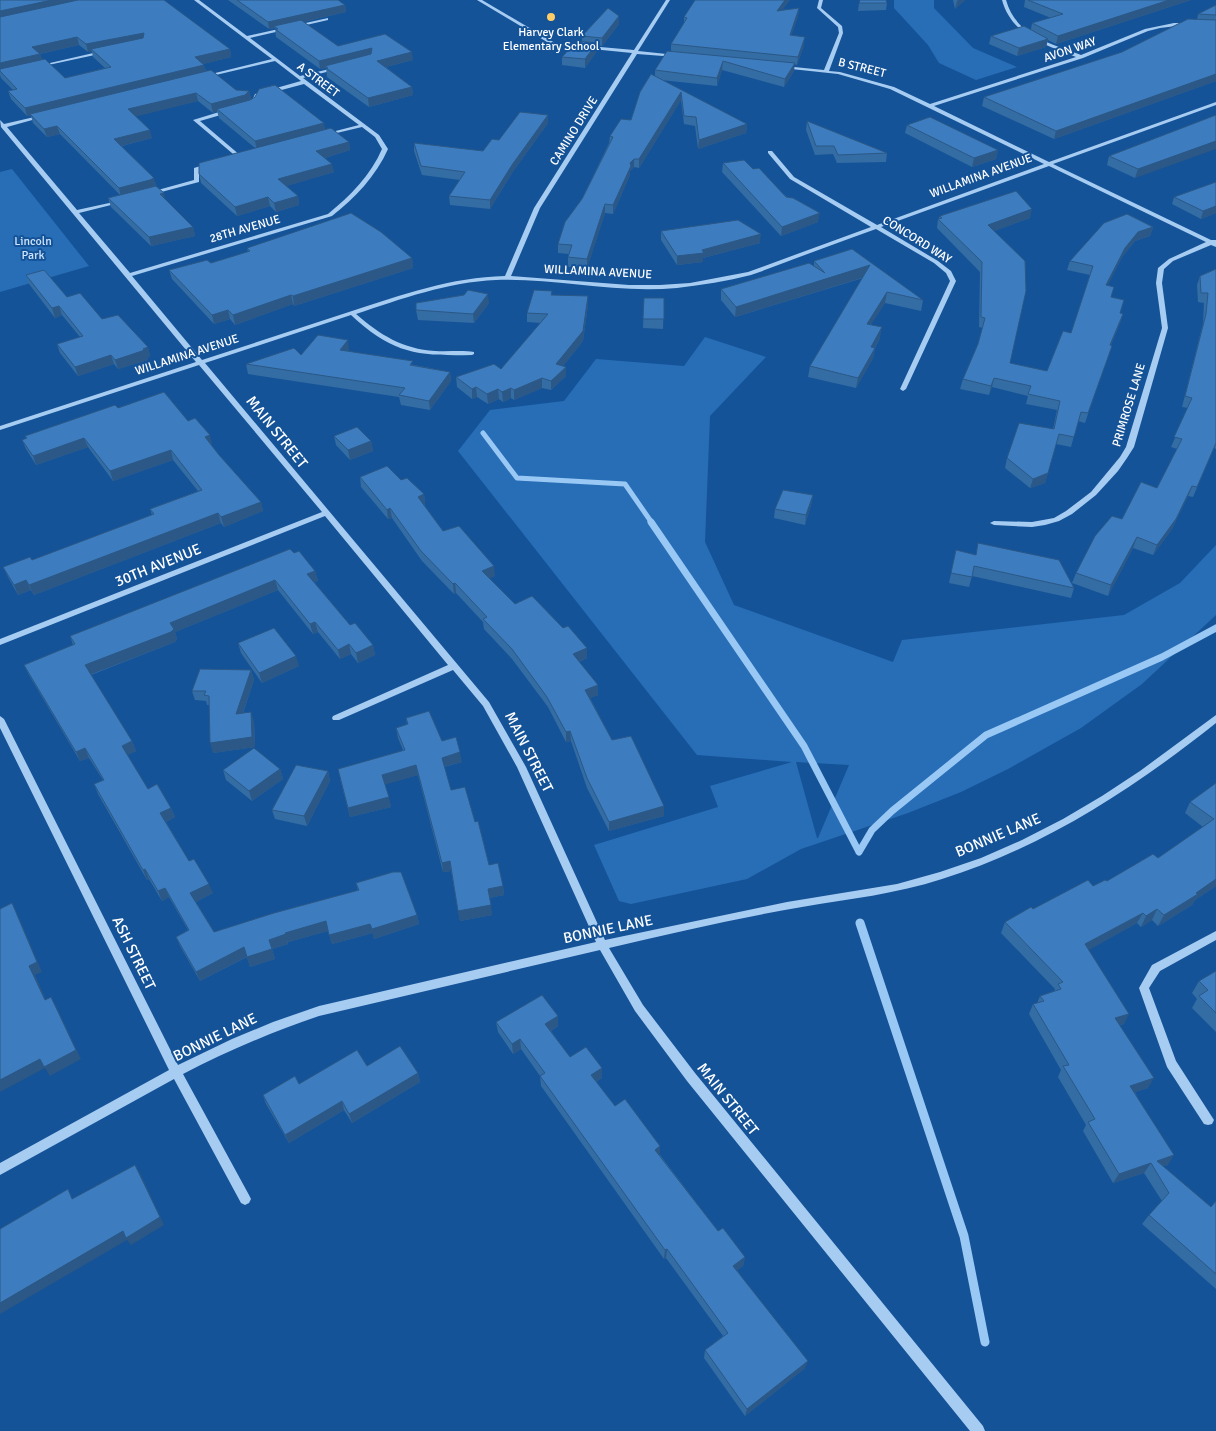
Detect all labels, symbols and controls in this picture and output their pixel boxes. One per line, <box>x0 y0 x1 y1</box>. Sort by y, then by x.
marker: Harvey Clark Elementary School <box>545 11 557 23</box>
place label: Harvey Clark Elementary School <box>503 25 600 54</box>
street label: AVON WAY <box>1042 34 1098 66</box>
street label: B STREET <box>836 55 888 81</box>
street label: A STREET <box>294 59 342 101</box>
street label: CAMINO DRIVE <box>547 93 601 168</box>
street label: WILLAMINA AVENUE <box>928 150 1035 202</box>
street label: 28TH AVENUE <box>208 212 282 246</box>
street label: CONCORD WAY <box>880 213 954 267</box>
park label: Lincoln Park <box>14 234 52 263</box>
street label: WILLAMINA AVENUE <box>544 262 653 282</box>
street label: WILLAMINA AVENUE <box>133 331 241 379</box>
street label: PRIMROSE LANE <box>1109 361 1149 449</box>
street label: MAIN STREET <box>242 392 312 472</box>
street label: 30TH AVENUE <box>112 540 204 590</box>
street label: MAIN STREET <box>501 709 557 796</box>
street label: BONNIE LANE <box>953 809 1043 861</box>
street label: BONNIE LANE <box>562 911 654 947</box>
street label: ASH STREET <box>108 913 160 993</box>
street label: BONNIE LANE <box>170 1009 260 1065</box>
street label: MAIN STREET <box>693 1059 763 1139</box>

